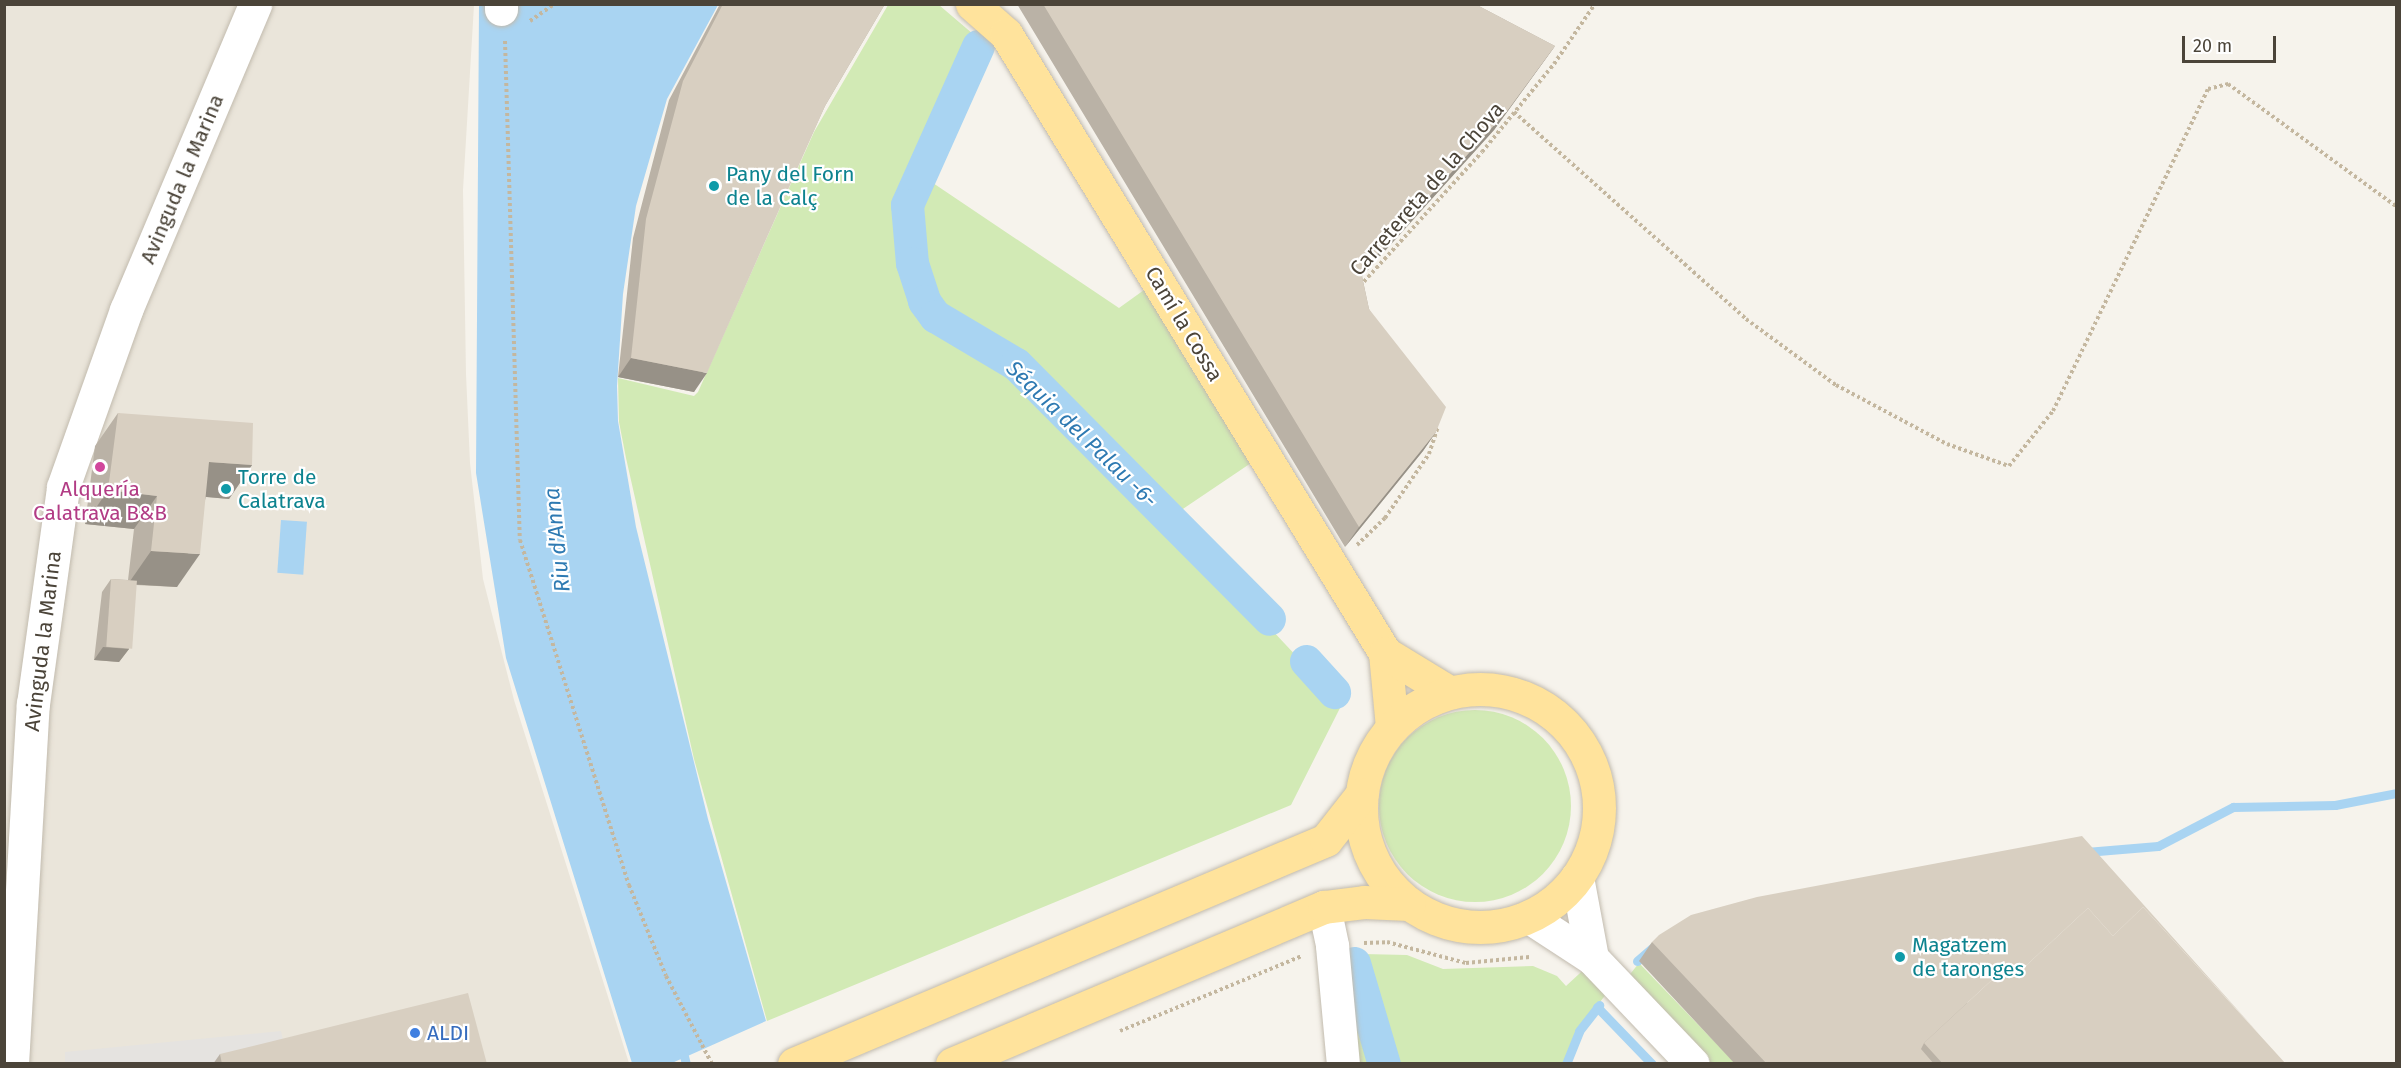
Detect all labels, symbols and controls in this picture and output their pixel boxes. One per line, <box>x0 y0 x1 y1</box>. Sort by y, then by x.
scale bar <box>2185 24 2280 62</box>
text: 20 m <box>2193 35 2232 57</box>
street label: Avinguda la Marina <box>135 90 229 268</box>
street label: Carretereta de la Chova <box>1345 97 1509 281</box>
place label: Pany del Forn de la Calç <box>726 161 854 211</box>
marker: Pany del Forn de la Calç <box>707 179 721 193</box>
street label: Camí la Cossa <box>1140 262 1228 386</box>
water label: Séquia del Palau -6- <box>1001 355 1163 513</box>
marker: Alquería Calatrava B&B <box>93 460 107 474</box>
place label: Torre de Calatrava <box>238 464 326 514</box>
place label: Alquería Calatrava B&B <box>33 476 167 526</box>
marker: Torre de Calatrava <box>219 482 233 496</box>
water label: Riu d'Anna <box>538 486 576 594</box>
street label: Avinguda la Marina <box>19 549 67 733</box>
place label: Magatzem de taronges <box>1912 932 2024 982</box>
marker: Magatzem de taronges <box>1893 950 1907 964</box>
place label: ALDI <box>427 1020 469 1046</box>
marker: ALDI <box>408 1026 422 1040</box>

